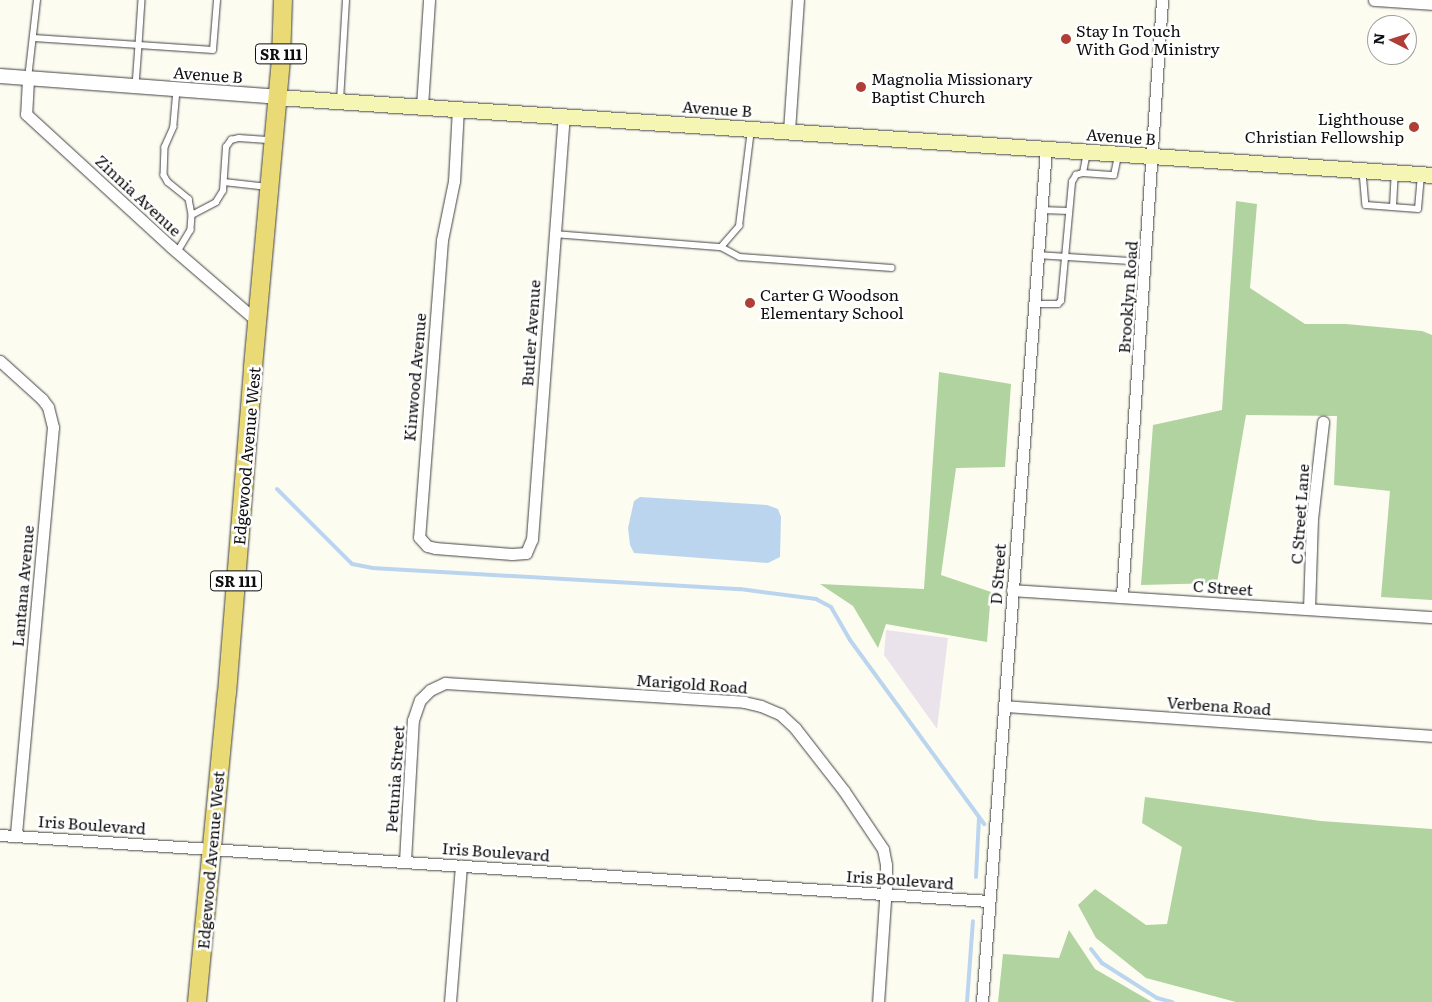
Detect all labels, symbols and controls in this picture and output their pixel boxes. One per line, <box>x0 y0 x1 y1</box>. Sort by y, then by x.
north arrow <box>1367 15 1417 65</box>
place label: Stay In Touch With God Ministry <box>1076 20 1220 58</box>
text: N <box>1368 32 1389 46</box>
marker: Stay In Touch With God Ministry <box>1060 33 1072 45</box>
road number: SR 111 <box>255 42 307 66</box>
street label: Avenue B <box>172 62 244 86</box>
place label: Magnolia Missionary Baptist Church <box>871 68 1032 106</box>
marker: Magnolia Missionary Baptist Church <box>855 81 867 93</box>
street label: Avenue B <box>681 96 753 120</box>
place label: Lighthouse Christian Fellowship <box>1245 108 1404 146</box>
marker: Lighthouse Christian Fellowship <box>1408 121 1420 133</box>
street label: Avenue B <box>1085 124 1157 148</box>
street label: Zinnia Avenue <box>92 150 186 240</box>
street label: Brooklyn Road <box>1113 240 1141 354</box>
street label: Butler Avenue <box>517 279 543 387</box>
place label: Carter G Woodson Elementary School <box>760 284 904 322</box>
marker: Carter G Woodson Elementary School <box>744 297 756 309</box>
street label: Kinwood Avenue <box>399 312 429 442</box>
street label: Edgewood Avenue West <box>229 366 263 546</box>
street label: C Street Lane <box>1286 463 1312 565</box>
street label: Lantana Avenue <box>7 524 37 648</box>
street label: D Street <box>985 543 1009 605</box>
road number: SR 111 <box>210 568 262 594</box>
street label: C Street <box>1192 575 1254 599</box>
street label: Marigold Road <box>636 670 748 696</box>
street label: Verbena Road <box>1166 692 1272 718</box>
street label: Petunia Street <box>381 725 407 833</box>
street label: Edgewood Avenue West <box>193 770 227 950</box>
street label: Iris Boulevard <box>37 811 147 837</box>
street label: Iris Boulevard <box>441 838 551 864</box>
street label: Iris Boulevard <box>845 866 955 892</box>

